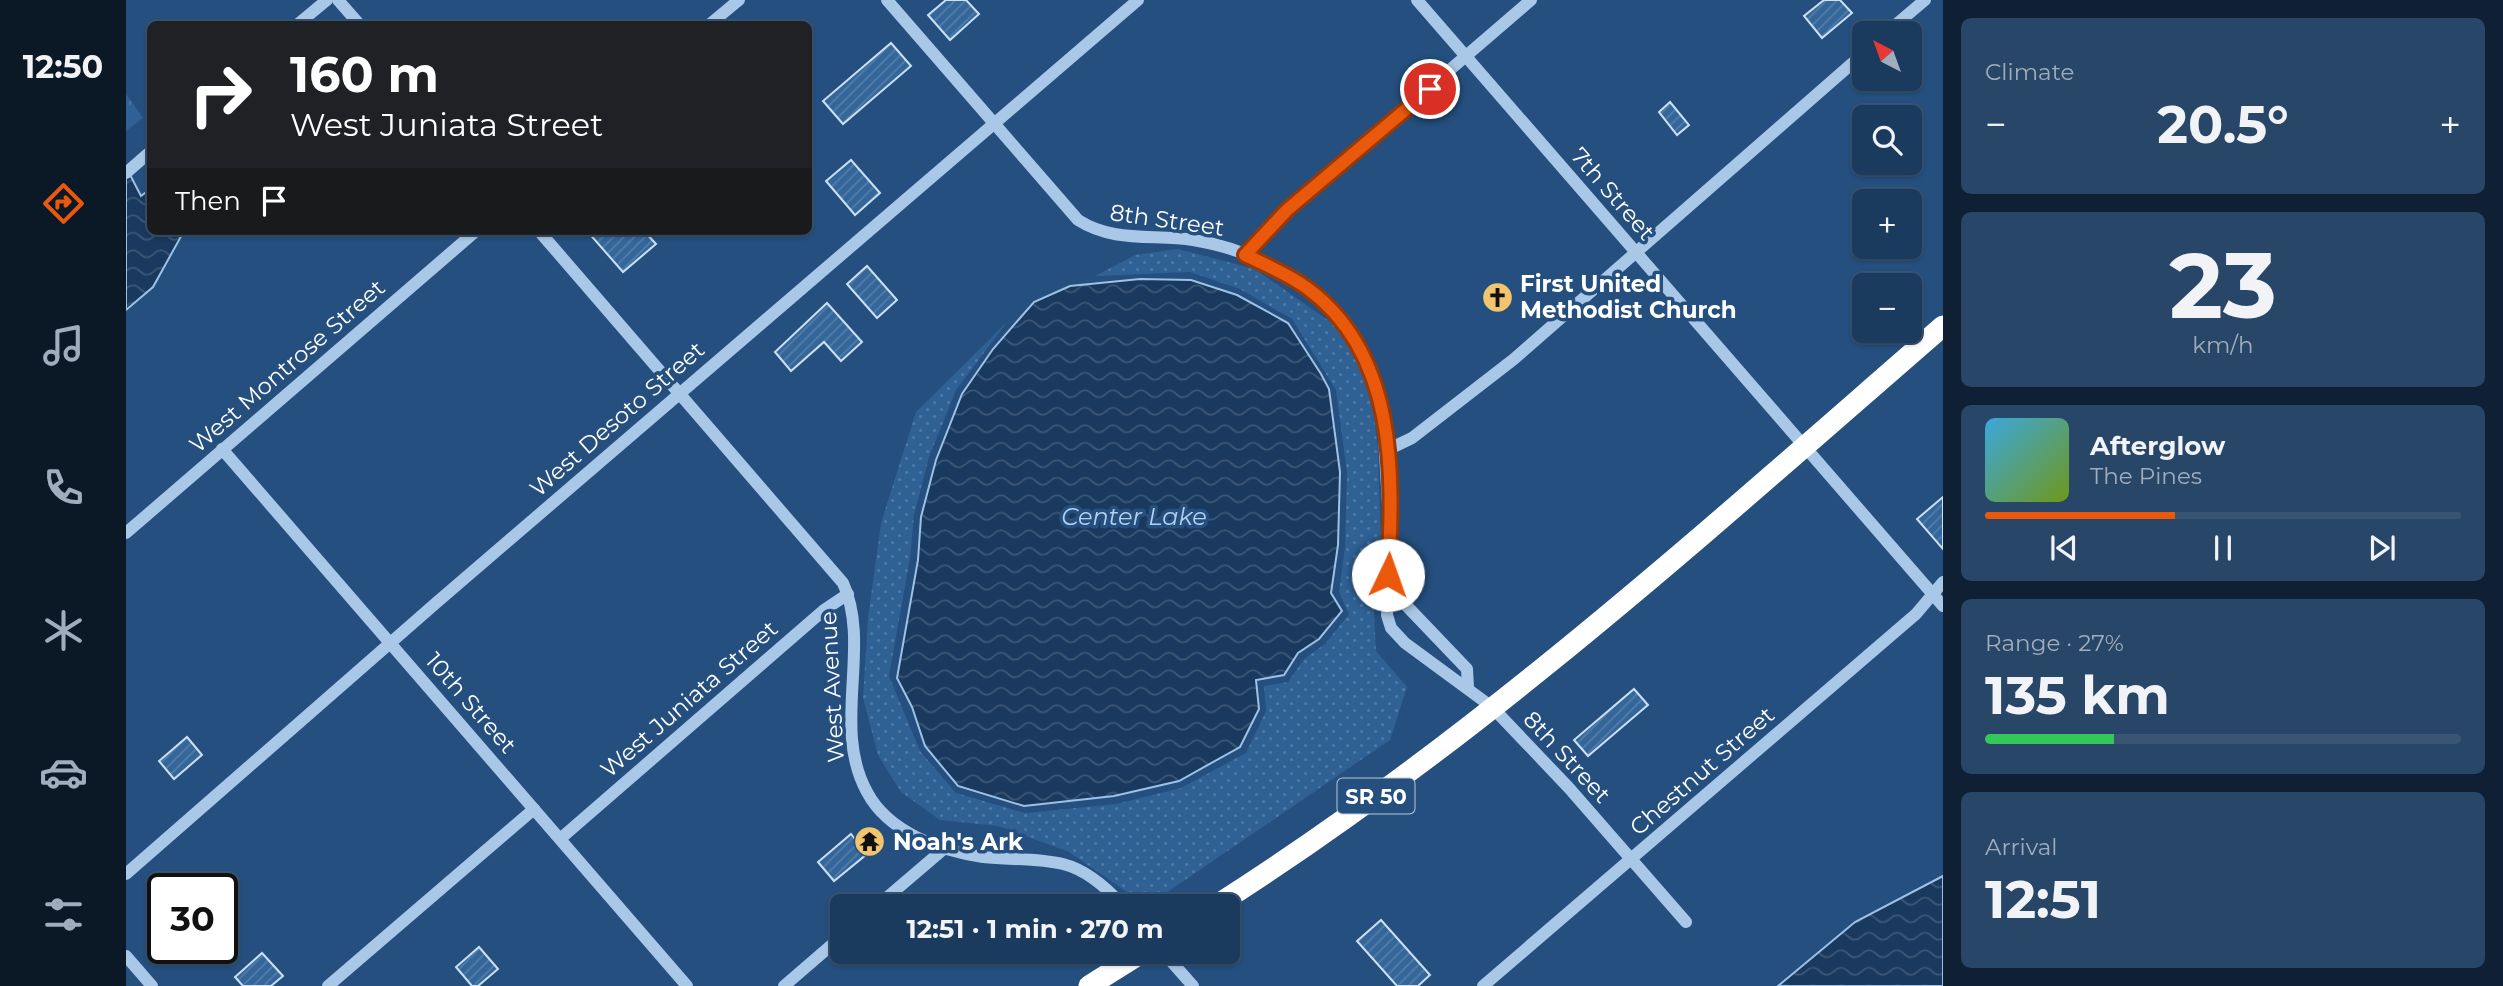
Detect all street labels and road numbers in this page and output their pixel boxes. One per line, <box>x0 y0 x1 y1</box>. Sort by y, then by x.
street label: 7th Street <box>1565 142 1661 246</box>
street label: 8th Street <box>1108 198 1226 242</box>
street label: West Montrose Street <box>183 273 391 459</box>
street label: West Desoto Street <box>524 336 710 502</box>
street label: West Avenue <box>814 611 850 763</box>
street label: West Juniata Street <box>595 615 783 783</box>
street label: 10th Street <box>420 647 522 759</box>
street label: Chestnut Street <box>1624 701 1780 841</box>
street label: 8th Street <box>1518 705 1616 809</box>
road number: SR 50 <box>1338 778 1414 814</box>

